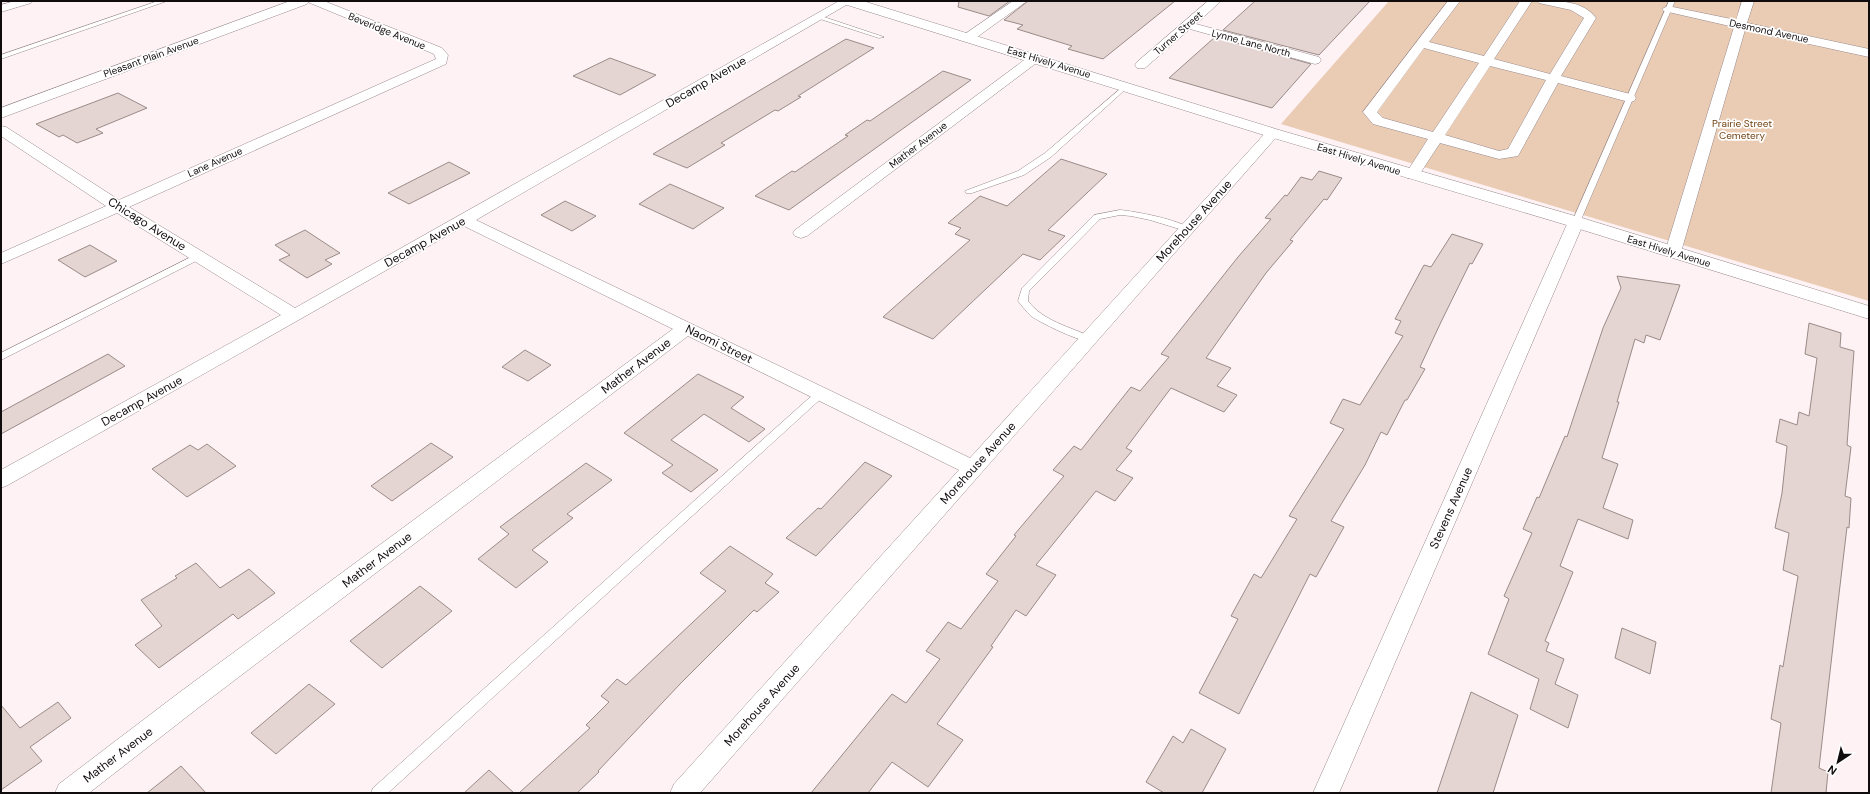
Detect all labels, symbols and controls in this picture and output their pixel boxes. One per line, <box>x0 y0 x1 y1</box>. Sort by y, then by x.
street label: Turner Street <box>1151 8 1205 58</box>
street label: Beveridge Avenue <box>346 10 428 53</box>
street label: Desmond Avenue <box>1728 16 1810 46</box>
street label: Lynne Lane North <box>1210 26 1292 60</box>
street label: Pleasant Plain Avenue <box>102 34 201 80</box>
street label: East Hively Avenue <box>1006 43 1093 81</box>
street label: Decamp Avenue <box>663 52 749 112</box>
park label: Prairie Street Cemetery <box>1712 117 1772 142</box>
street label: Mather Avenue <box>886 119 950 171</box>
street label: East Hively Avenue <box>1316 140 1403 178</box>
street label: Lane Avenue <box>186 144 245 180</box>
street label: Morehouse Avenue <box>1153 176 1236 266</box>
street label: Chicago Avenue <box>105 194 189 255</box>
street label: Decamp Avenue <box>381 213 469 271</box>
street label: East Hively Avenue <box>1626 232 1713 270</box>
street label: Naomi Street <box>683 321 755 367</box>
street label: Mather Avenue <box>598 334 674 397</box>
street label: Decamp Avenue <box>98 372 186 430</box>
street label: Morehouse Avenue <box>937 418 1020 508</box>
street label: Stevens Avenue <box>1426 464 1476 551</box>
street label: Mather Avenue <box>339 528 415 591</box>
street label: Morehouse Avenue <box>721 660 804 750</box>
street label: Mather Avenue <box>80 723 156 786</box>
north arrow <box>1818 742 1858 782</box>
text: N <box>1825 762 1840 778</box>

